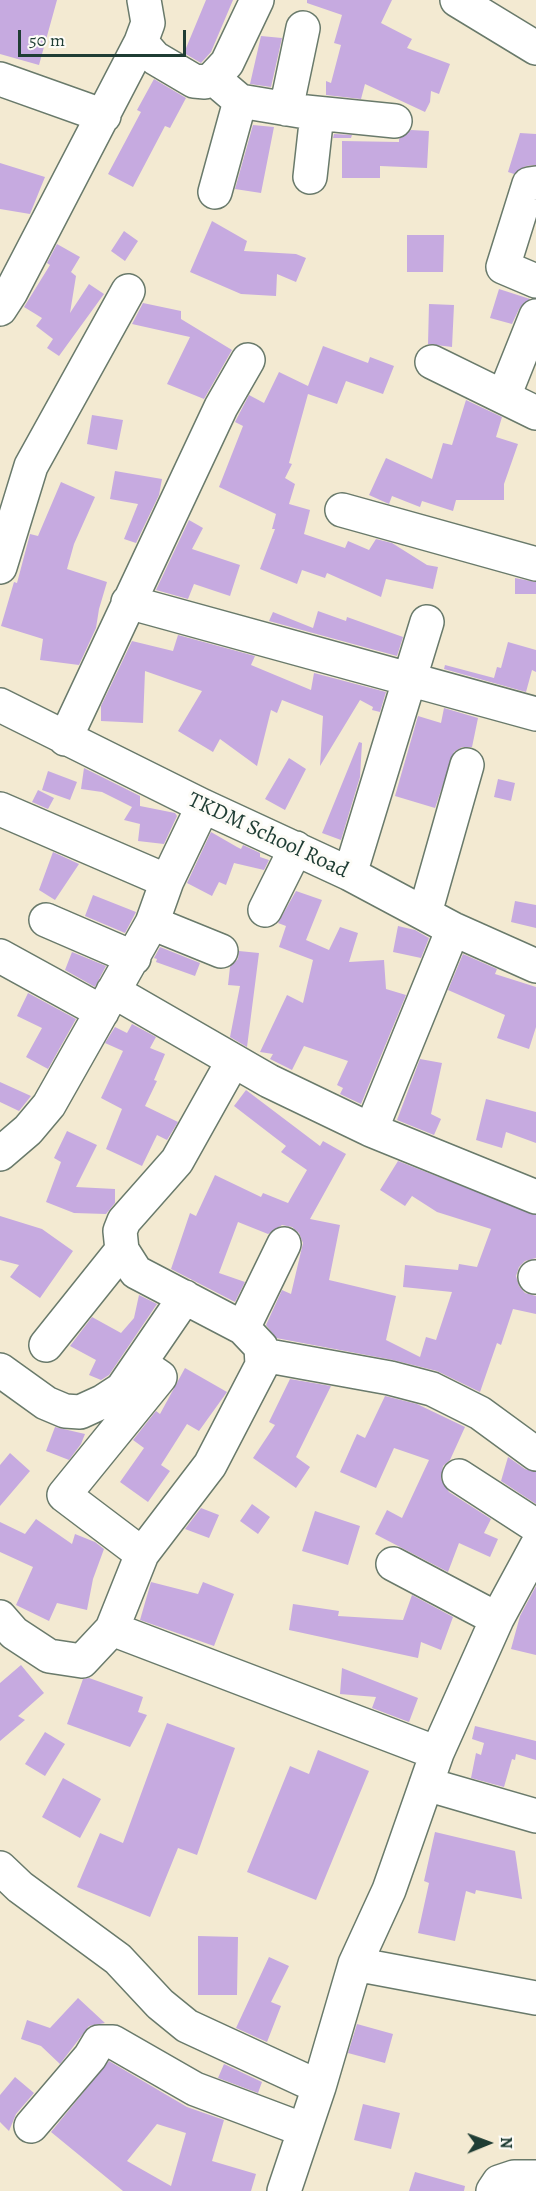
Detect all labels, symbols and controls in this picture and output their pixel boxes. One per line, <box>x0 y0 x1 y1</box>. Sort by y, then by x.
scale bar <box>21 18 189 56</box>
text: 50 m <box>29 28 65 52</box>
street label: TKDM School Road <box>184 787 352 885</box>
north arrow <box>458 2113 518 2173</box>
text: N <box>495 2137 517 2149</box>

